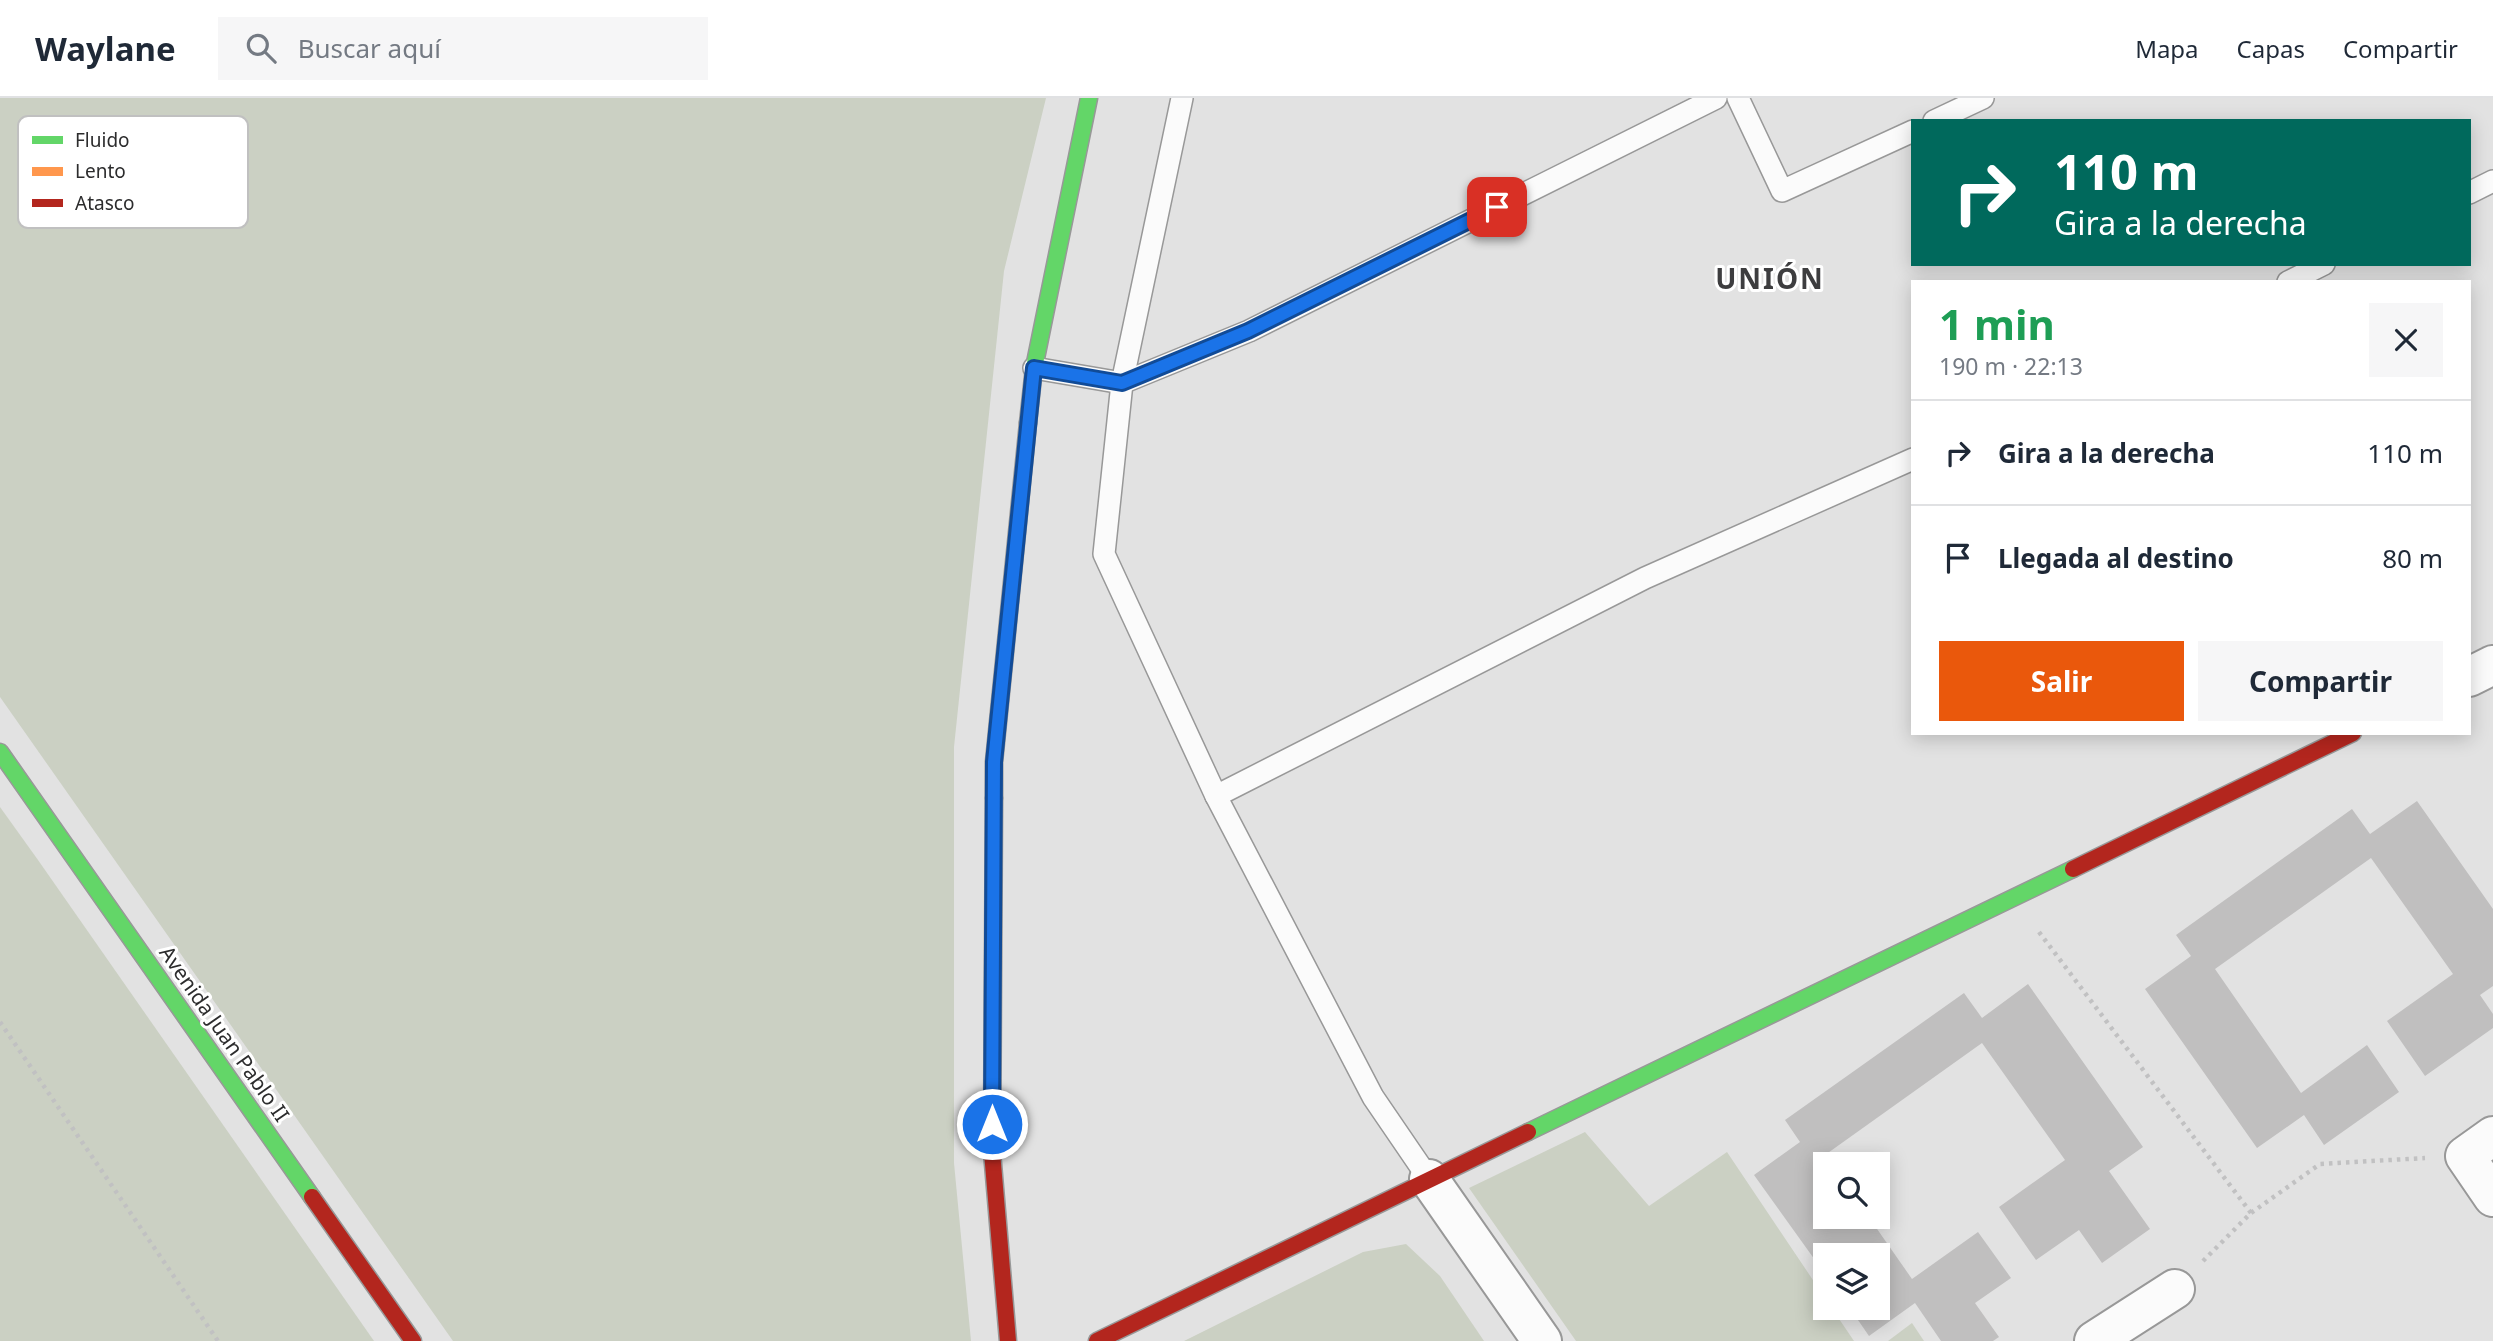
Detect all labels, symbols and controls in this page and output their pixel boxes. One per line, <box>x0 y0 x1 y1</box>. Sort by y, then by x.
search box <box>218 17 708 80</box>
text: Waylane <box>35 26 176 71</box>
icon: search <box>242 29 280 67</box>
text: Buscar aquí <box>298 30 441 66</box>
text: Mapa <box>2135 32 2199 65</box>
text: Capas <box>2237 32 2305 65</box>
text: Compartir <box>2343 32 2458 65</box>
legend <box>18 116 248 228</box>
text: Fluido <box>75 127 130 153</box>
text: 110 m <box>2054 138 2199 204</box>
icon: right <box>1939 147 2030 238</box>
text: Lento <box>75 158 126 184</box>
pin <box>1467 177 1527 237</box>
icon: arrive <box>1478 188 1516 226</box>
text: Atasco <box>75 190 134 216</box>
text: Gira a la derecha <box>2054 201 2307 244</box>
district label: UNIÓN <box>1715 259 1825 297</box>
text: 1 min <box>1939 295 2055 352</box>
button: close <box>2369 303 2443 377</box>
text: 190 m · 22:13 <box>1939 350 2083 382</box>
icon: right <box>1939 434 1977 472</box>
text: Gira a la derecha <box>1998 435 2215 471</box>
text: 110 m <box>2367 435 2443 471</box>
icon: arrive <box>1939 539 1977 577</box>
text: Llegada al destino <box>1998 540 2234 576</box>
text: 80 m <box>2382 540 2443 576</box>
button: Salir <box>1939 641 2184 721</box>
button: Compartir <box>2198 641 2443 721</box>
street label: Avenida Juan Pablo II <box>154 940 296 1127</box>
position arrow <box>955 1087 1029 1161</box>
map controls <box>1813 1152 1890 1320</box>
button: search <box>1813 1152 1890 1229</box>
button: layers <box>1813 1243 1890 1320</box>

